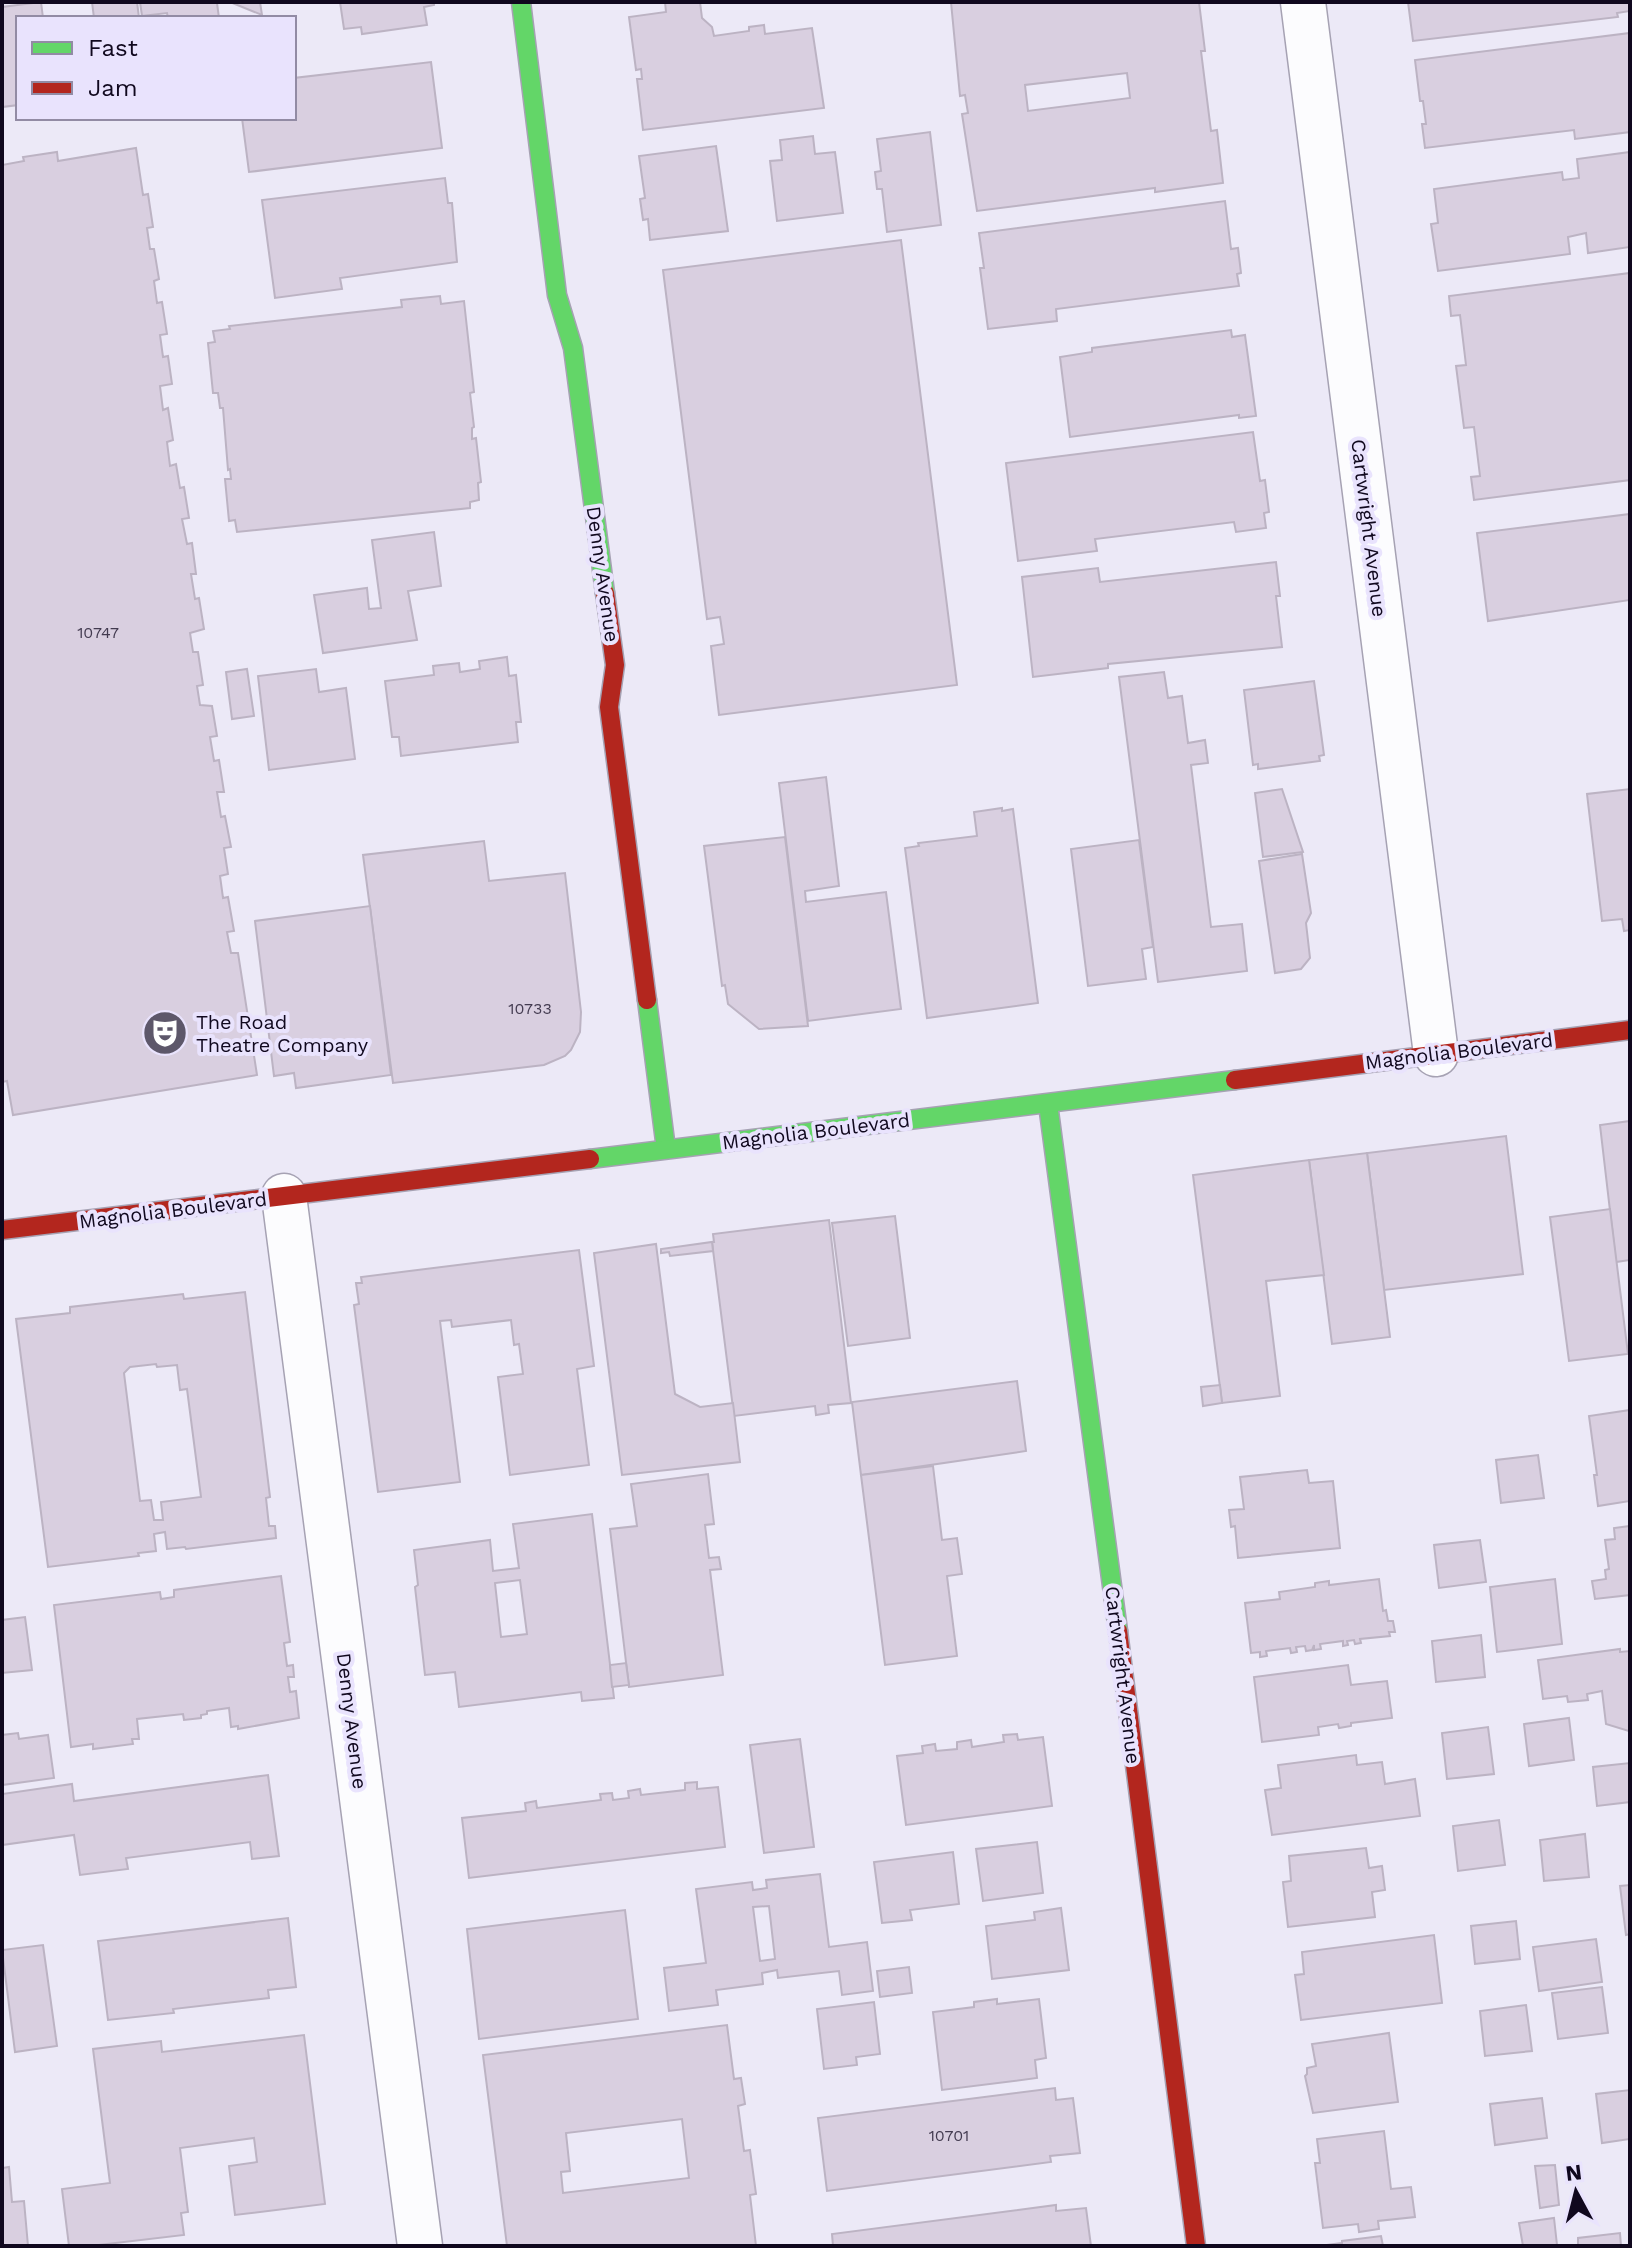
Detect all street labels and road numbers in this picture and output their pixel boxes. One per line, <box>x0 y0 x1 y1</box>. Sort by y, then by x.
street label: Cartwright Avenue <box>1346 438 1392 618</box>
street label: Denny Avenue <box>582 504 624 644</box>
street label: Magnolia Boulevard <box>1364 1028 1554 1074</box>
street label: Magnolia Boulevard <box>721 1108 911 1154</box>
street label: Magnolia Boulevard <box>78 1187 268 1233</box>
street label: Cartwright Avenue <box>1100 1585 1146 1765</box>
street label: Denny Avenue <box>332 1652 372 1790</box>

